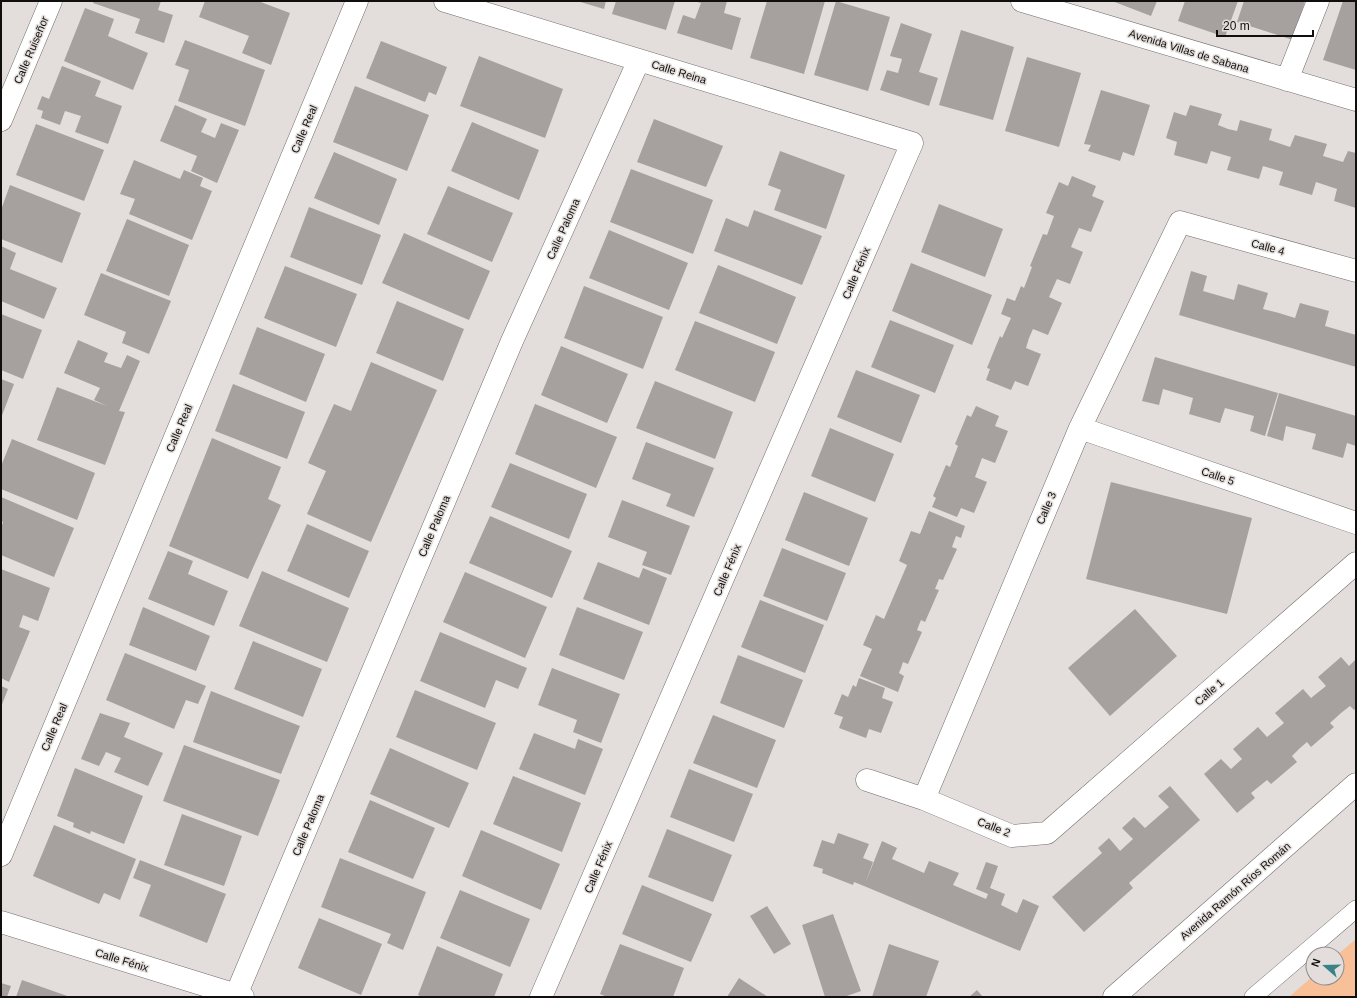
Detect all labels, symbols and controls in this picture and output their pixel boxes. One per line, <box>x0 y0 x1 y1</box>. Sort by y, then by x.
scale bar <box>1217 12 1313 38</box>
street label: Calle Ruiseñor <box>11 14 51 86</box>
text: 20 m <box>1223 19 1250 33</box>
street label: Avenida Villas de Sabana <box>1127 27 1251 75</box>
street label: Calle Reina <box>650 58 709 86</box>
street label: Calle Real <box>289 103 319 155</box>
street label: Calle Paloma <box>544 196 582 261</box>
street label: Calle 4 <box>1250 237 1286 257</box>
street label: Calle Fénix <box>840 245 872 301</box>
street label: Calle Real <box>164 402 194 454</box>
street label: Calle 5 <box>1200 465 1236 487</box>
street label: Calle 3 <box>1034 490 1058 526</box>
street label: Calle Paloma <box>416 493 453 558</box>
street label: Calle Fénix <box>711 542 743 598</box>
street label: Calle 1 <box>1192 676 1226 708</box>
street label: Calle Real <box>39 701 69 753</box>
street label: Calle Paloma <box>290 792 327 857</box>
street label: Calle 2 <box>976 815 1012 839</box>
street label: Calle Fénix <box>582 839 614 895</box>
street label: Avenida Ramón Ríos Román <box>1177 840 1293 942</box>
street label: Calle Fénix <box>94 946 151 974</box>
north arrow <box>1305 946 1345 986</box>
text: N <box>1309 957 1323 968</box>

